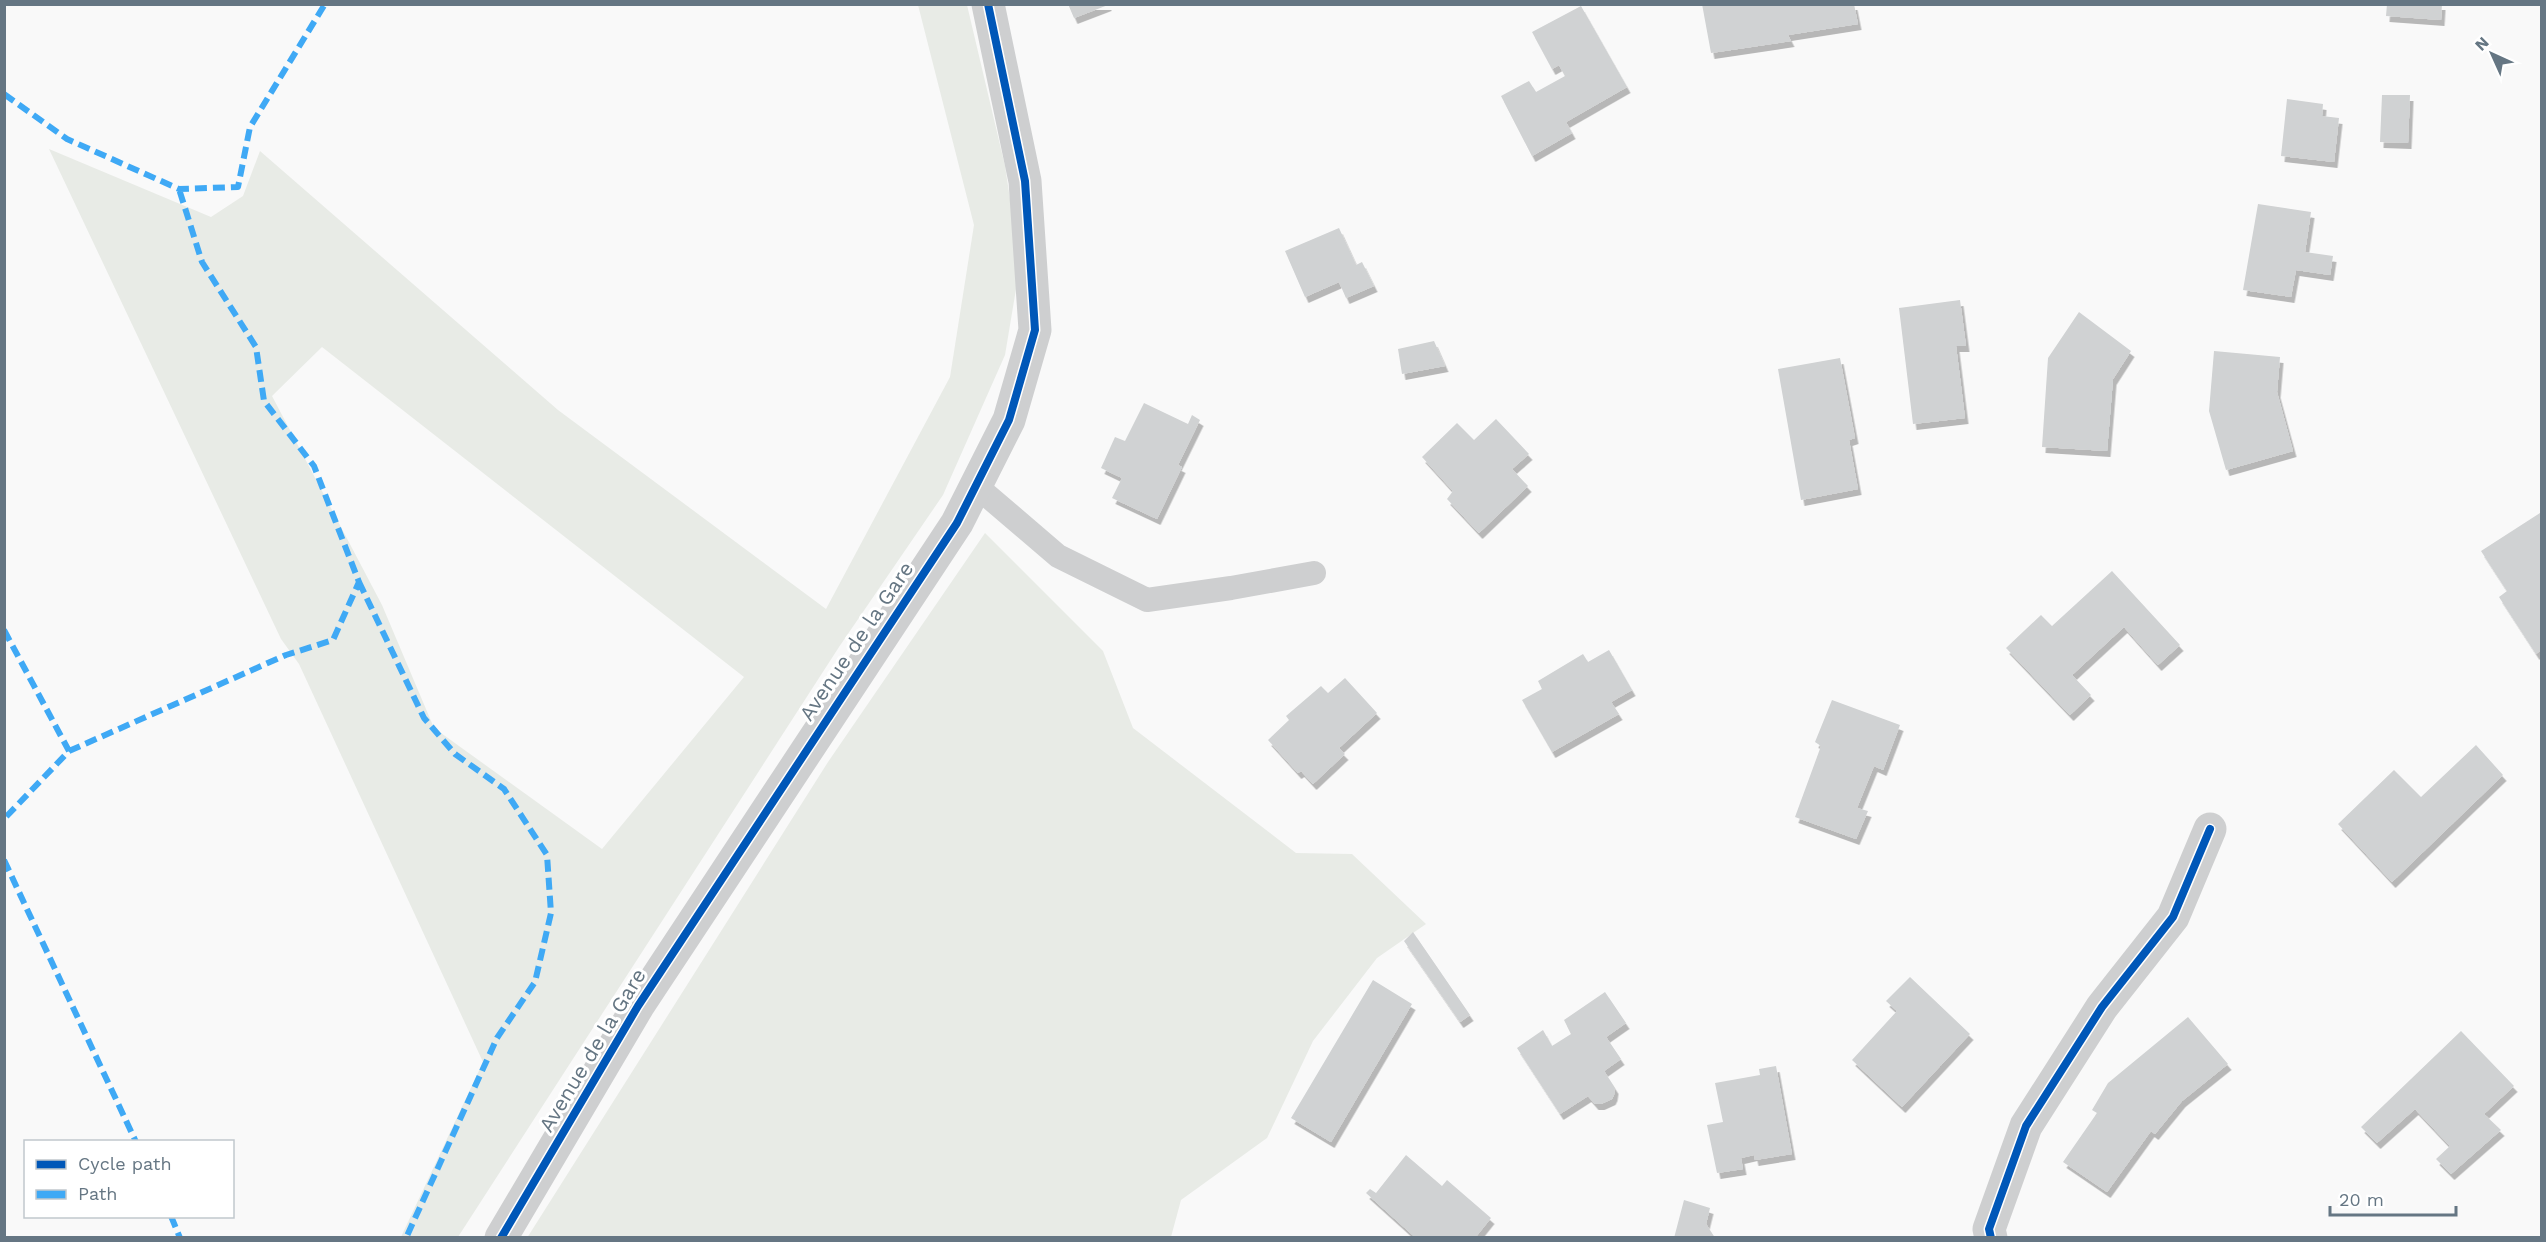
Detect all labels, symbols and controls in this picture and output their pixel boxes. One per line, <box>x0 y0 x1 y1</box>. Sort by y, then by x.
north arrow <box>2462 24 2522 84</box>
text: N <box>2471 33 2493 55</box>
street label: Avenue de la Gare <box>794 557 918 725</box>
street label: Avenue de la Gare <box>533 964 651 1136</box>
legend <box>24 1140 234 1218</box>
text: Cycle path <box>78 1153 172 1174</box>
scale bar <box>2330 1179 2456 1217</box>
text: Path <box>78 1183 118 1204</box>
text: 20 m <box>2339 1189 2384 1210</box>

